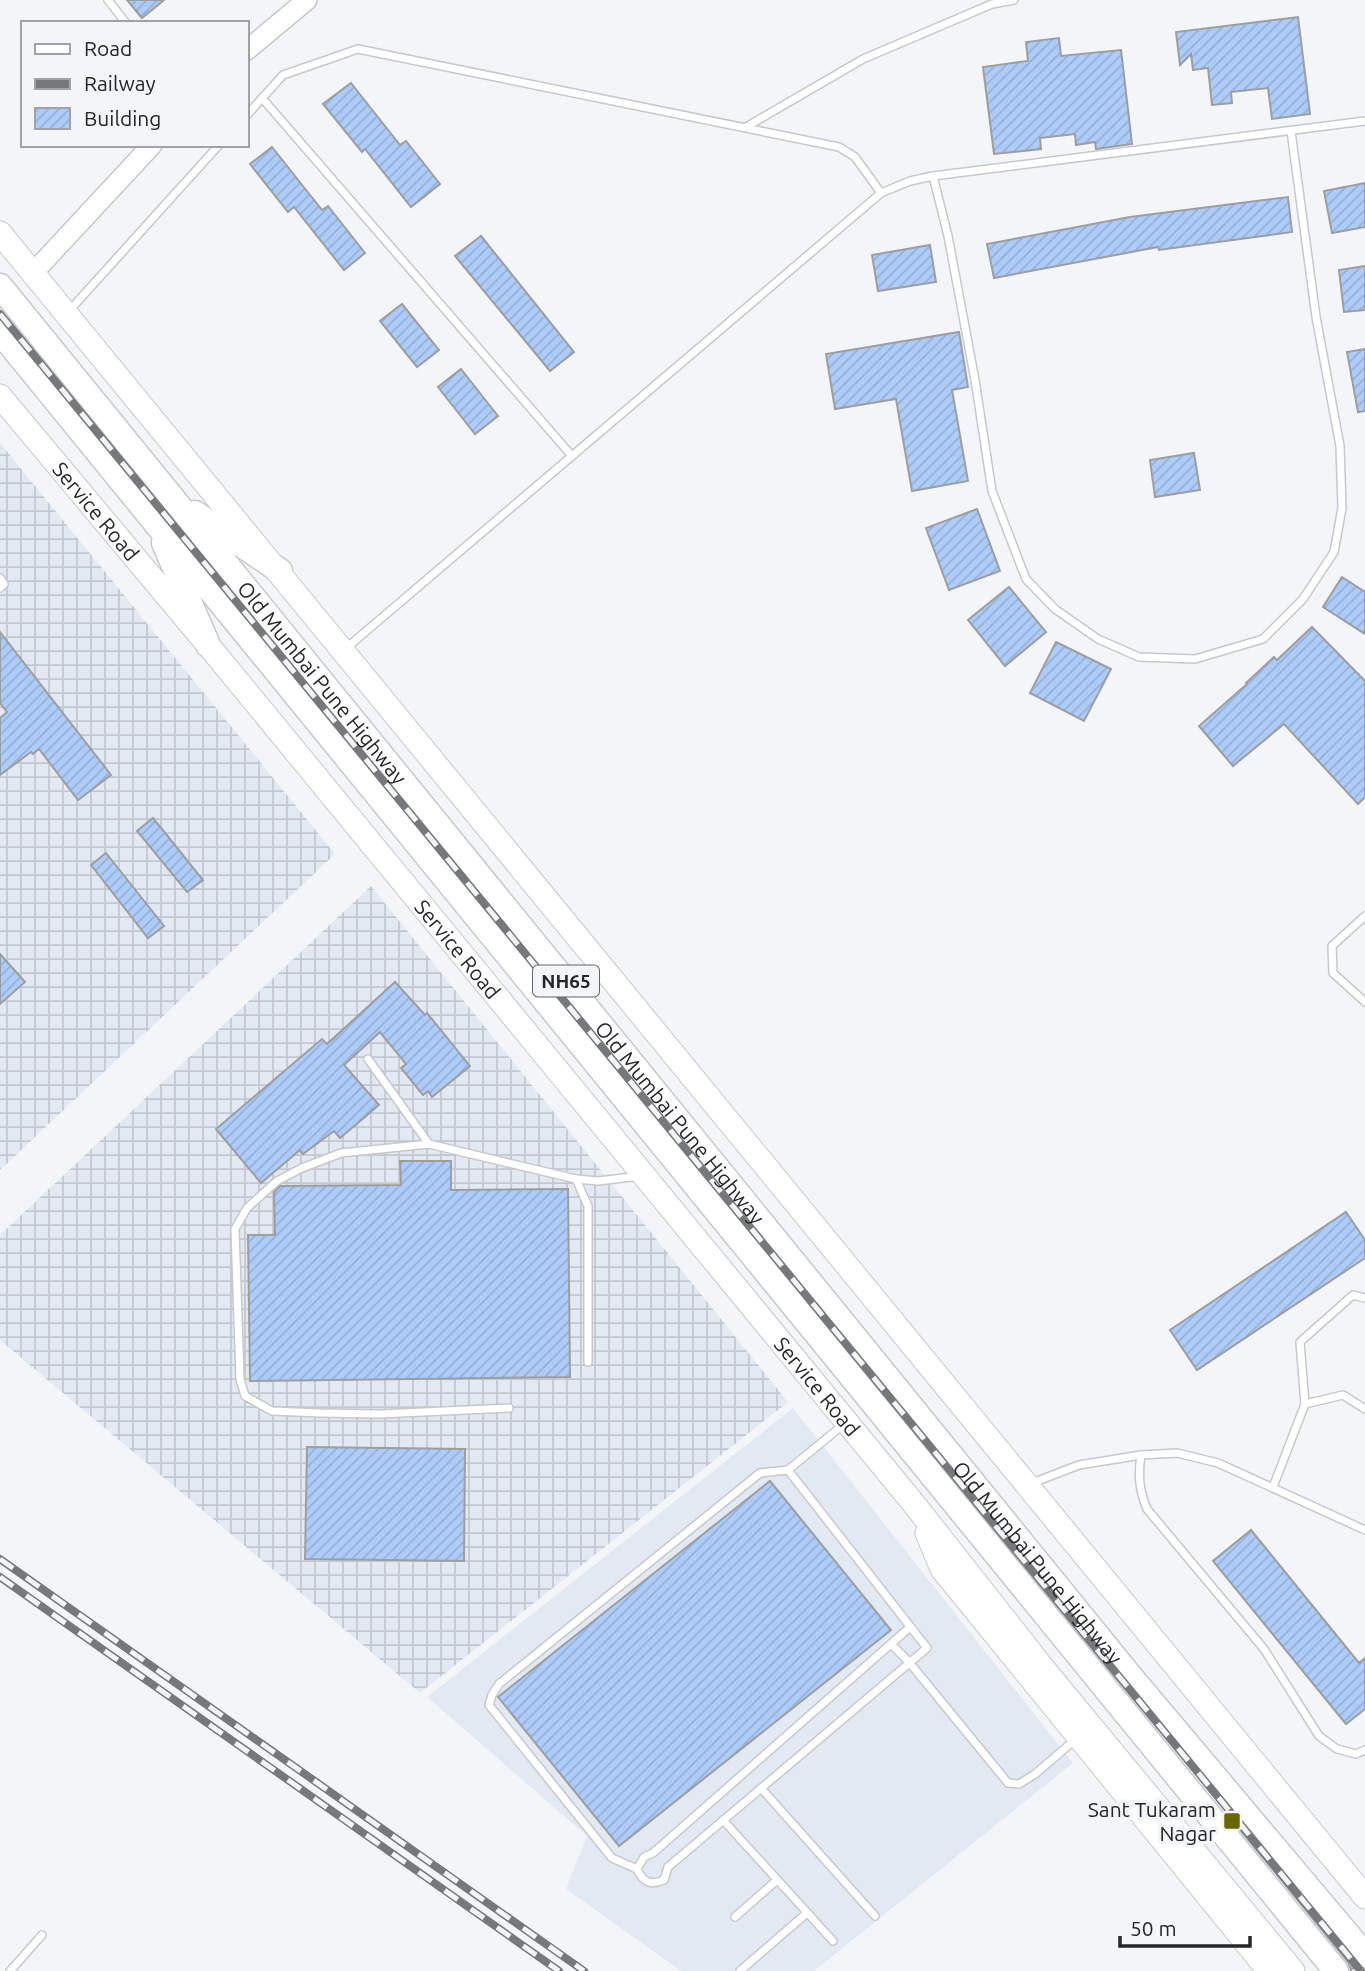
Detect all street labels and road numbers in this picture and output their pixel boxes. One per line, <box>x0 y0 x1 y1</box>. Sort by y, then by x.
street label: Service Road <box>48 457 144 565</box>
street label: Old Mumbai Pune Highway <box>233 576 412 789</box>
street label: Service Road <box>410 895 506 1003</box>
road number: NH65 <box>533 965 599 996</box>
street label: Old Mumbai Pune Highway <box>591 1016 770 1229</box>
street label: Service Road <box>770 1332 865 1441</box>
street label: Old Mumbai Pune Highway <box>948 1456 1127 1669</box>

